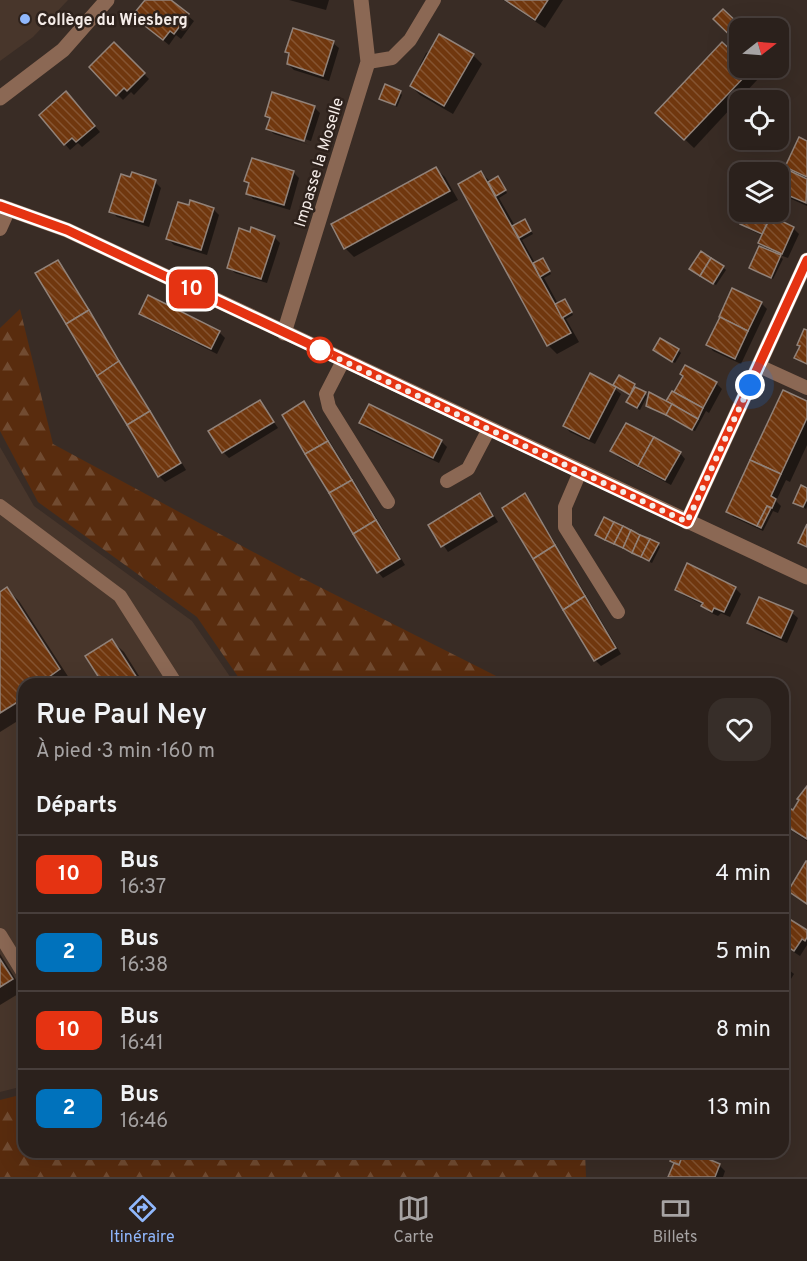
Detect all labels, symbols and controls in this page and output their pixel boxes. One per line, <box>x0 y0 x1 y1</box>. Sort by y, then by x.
place label: Collège du Wiesberg <box>37 11 188 31</box>
marker: Collège du Wiesberg <box>18 12 32 26</box>
north arrow <box>729 18 789 78</box>
map controls <box>729 18 789 222</box>
button: locate <box>729 90 789 150</box>
street label: Impasse la Moselle <box>291 96 349 230</box>
button: layers <box>729 162 789 222</box>
line badge: 10 <box>165 270 219 308</box>
text: 10 <box>181 276 203 303</box>
unlabelled marker <box>307 337 333 363</box>
your location <box>735 370 765 400</box>
text: Rue Paul Ney <box>36 698 207 734</box>
button: heart <box>708 698 771 761</box>
text: À pied · 3 min · 160 m <box>36 739 215 765</box>
text: Départs <box>36 793 117 820</box>
text: Bus <box>120 848 159 875</box>
text: 10 <box>58 861 80 888</box>
text: 4 min <box>716 861 771 888</box>
text: 16:37 <box>120 875 166 901</box>
text: Bus <box>120 926 159 953</box>
text: 2 <box>63 939 75 966</box>
text: 5 min <box>716 939 771 966</box>
text: 16:38 <box>120 953 168 979</box>
text: Bus <box>120 1004 159 1031</box>
text: 10 <box>58 1017 80 1044</box>
text: 8 min <box>716 1017 771 1044</box>
text: 16:41 <box>120 1031 164 1057</box>
text: Bus <box>120 1082 159 1109</box>
text: 2 <box>63 1095 75 1122</box>
text: 13 min <box>708 1095 771 1122</box>
text: 16:46 <box>120 1109 168 1135</box>
tab: Itinéraire <box>110 1192 175 1248</box>
tab: Carte <box>394 1192 434 1248</box>
tab: Billets <box>653 1192 697 1248</box>

